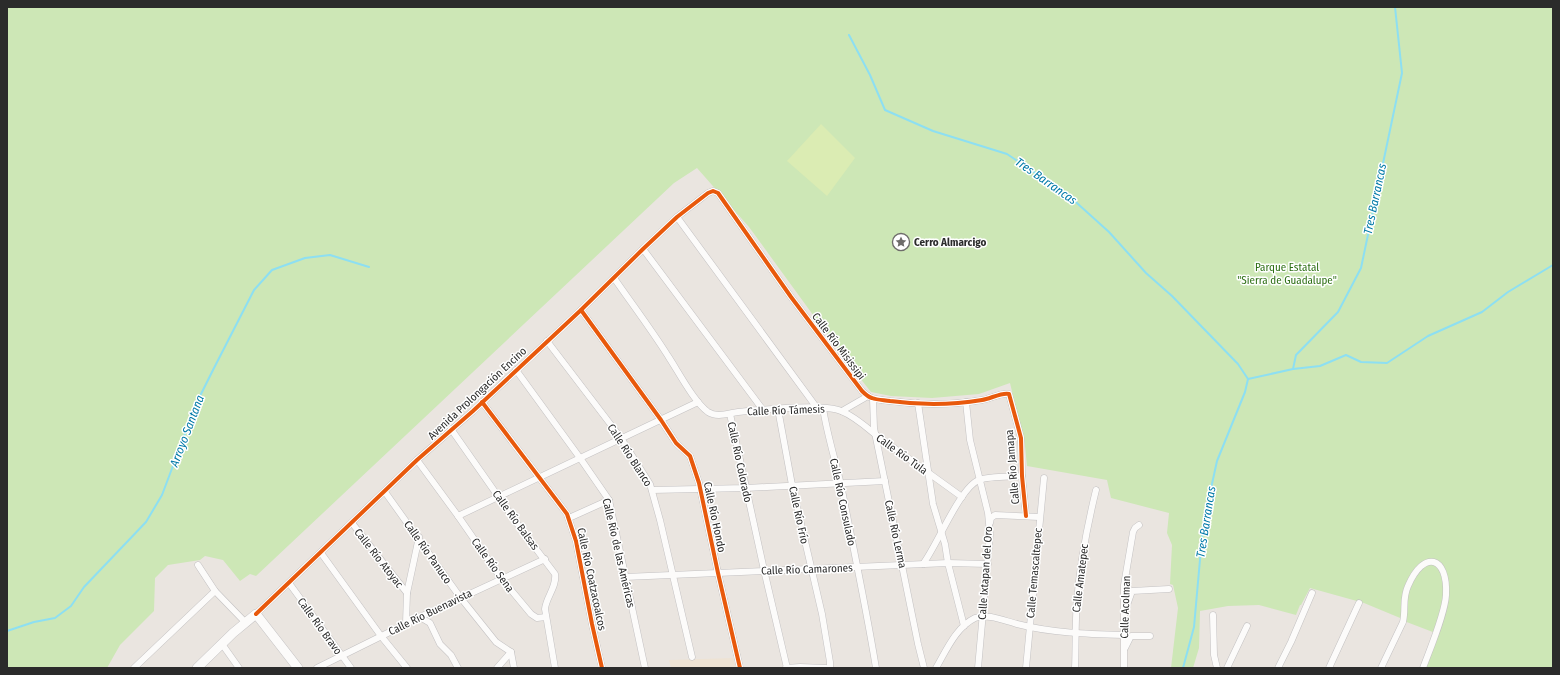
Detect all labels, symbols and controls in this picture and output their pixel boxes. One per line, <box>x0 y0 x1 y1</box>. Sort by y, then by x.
water label: Tres Barrancas <box>1012 155 1080 207</box>
water label: Tres Barrancas <box>1361 162 1389 236</box>
place icon: Cerro Almarcigo <box>891 232 911 252</box>
place label: Cerro Almarcigo <box>914 236 986 249</box>
park label: Parque Estatal "Sierra de Guadalupe" <box>1237 261 1337 287</box>
street label: Calle Río Misissipi <box>809 310 868 382</box>
street label: Avenida Prolongación Encino <box>425 344 529 442</box>
water label: Arroyo Santana <box>167 393 207 470</box>
street label: Calle Río Támesis <box>747 403 825 418</box>
street label: Calle Río Colorado <box>725 421 754 504</box>
street label: Calle Río Blanco <box>605 422 655 489</box>
street label: Calle Río Jamapa <box>1003 429 1022 505</box>
street label: Calle Río Tula <box>873 431 930 477</box>
street label: Calle Río Consulado <box>827 457 858 547</box>
street label: Calle Río Hondo <box>701 481 728 554</box>
street label: Calle Río Frío <box>786 485 811 545</box>
water label: Tres Barrancas <box>1193 485 1219 559</box>
street label: Calle Río Balsas <box>490 488 542 553</box>
street label: Calle Río de las Américas <box>600 497 638 609</box>
street label: Calle Río Lerma <box>882 499 909 569</box>
street label: Calle Río Panuco <box>401 518 454 587</box>
street label: Calle Río Atoyac <box>351 526 406 591</box>
street label: Calle Ixtapan del Oro <box>976 526 995 620</box>
street label: Calle Río Coatzacoalcos <box>574 527 609 632</box>
street label: Calle Temascaltepec <box>1024 527 1045 619</box>
street label: Calle Río Sena <box>469 536 517 595</box>
street label: Calle Amatepec <box>1070 543 1091 613</box>
street label: Calle Río Camarones <box>761 561 853 578</box>
street label: Calle Acolman <box>1118 575 1133 639</box>
street label: Calle Río Buenavista <box>386 587 474 638</box>
street label: Calle Río Bravo <box>295 595 345 657</box>

